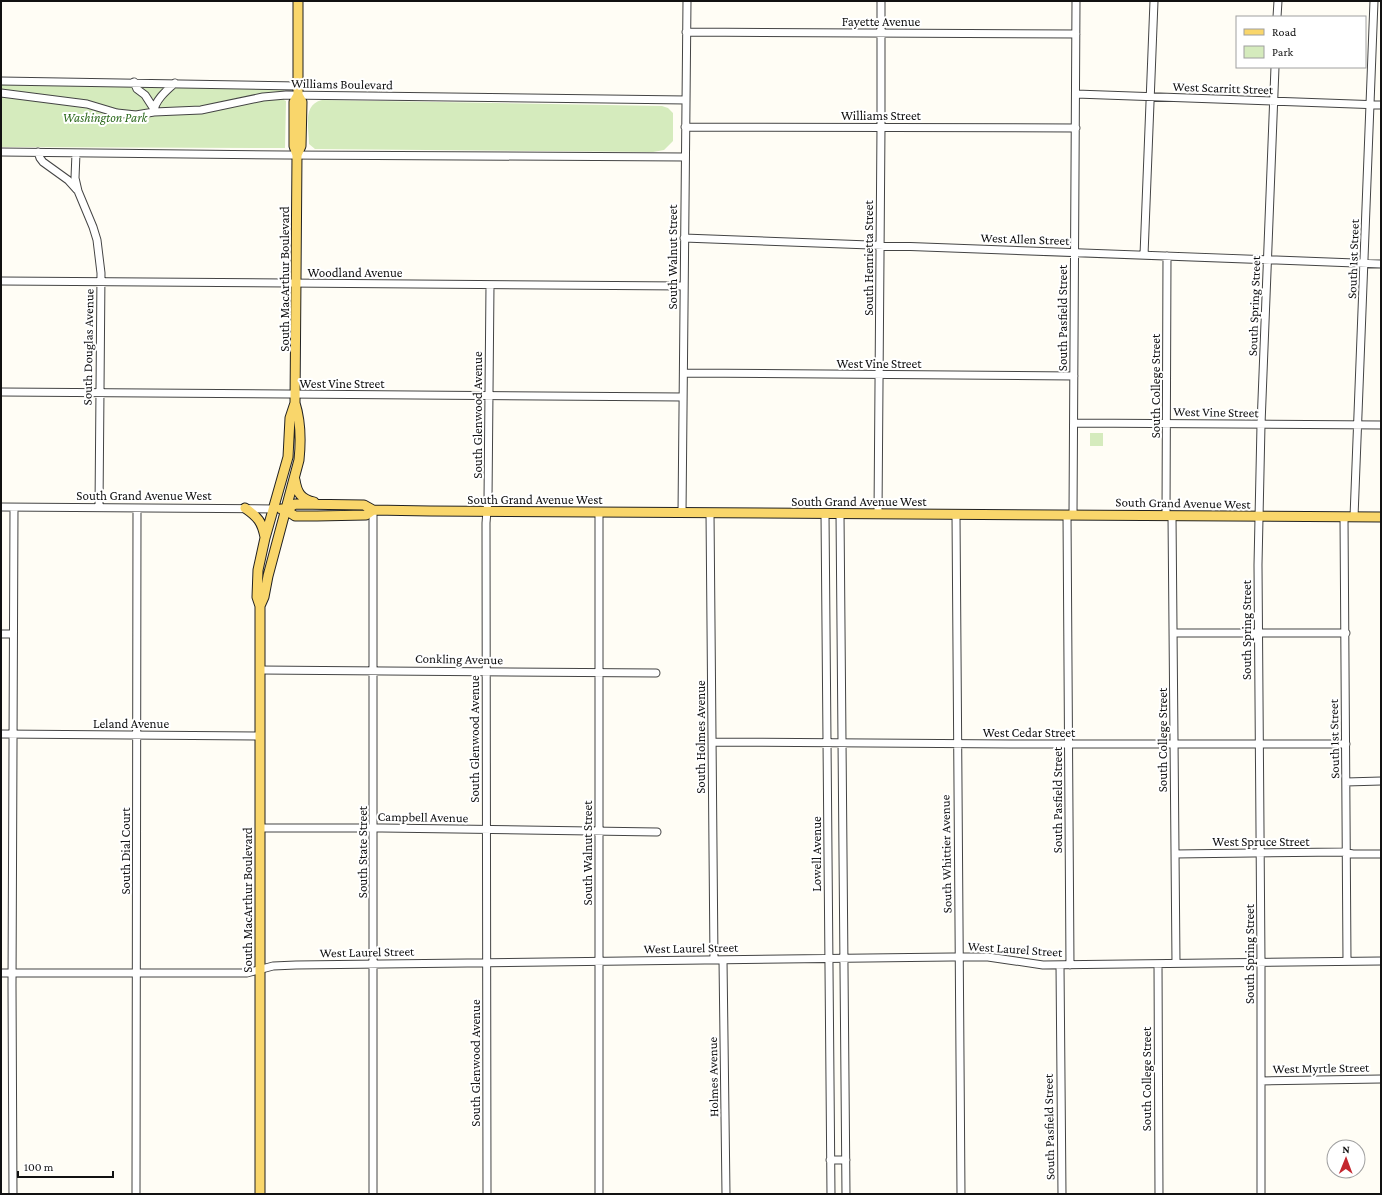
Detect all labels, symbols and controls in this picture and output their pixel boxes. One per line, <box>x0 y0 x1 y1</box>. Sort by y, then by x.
street label: Fayette Avenue <box>842 14 921 29</box>
legend <box>1236 16 1366 68</box>
text: Road <box>1272 25 1297 39</box>
text: Park <box>1272 45 1294 59</box>
street label: Williams Boulevard <box>291 76 393 92</box>
street label: West Scarritt Street <box>1172 79 1274 97</box>
street label: Williams Street <box>841 108 922 123</box>
park label: Washington Park <box>63 110 149 125</box>
street label: South Henrietta Street <box>861 200 876 316</box>
street label: South Walnut Street <box>665 204 680 310</box>
street label: South MacArthur Boulevard <box>277 206 292 352</box>
street label: South 1st Street <box>1344 218 1362 299</box>
street label: West Allen Street <box>980 230 1070 248</box>
street label: South Spring Street <box>1245 255 1263 356</box>
street label: South Pasfield Street <box>1055 264 1070 371</box>
street label: Woodland Avenue <box>307 265 403 280</box>
street label: South Douglas Avenue <box>79 288 97 405</box>
street label: South College Street <box>1148 333 1163 438</box>
street label: South Glenwood Avenue <box>470 351 485 479</box>
street label: West Vine Street <box>836 356 922 371</box>
street label: West Vine Street <box>299 376 385 391</box>
street label: West Vine Street <box>1173 404 1259 420</box>
street label: South Grand Avenue West <box>76 488 212 503</box>
street label: South Grand Avenue West <box>467 492 603 507</box>
street label: South Grand Avenue West <box>791 494 927 509</box>
street label: South Grand Avenue West <box>1115 494 1251 512</box>
street label: South Spring Street <box>1239 579 1254 680</box>
street label: Conkling Avenue <box>415 651 503 667</box>
street label: South Glenwood Avenue <box>467 675 482 803</box>
street label: South Holmes Avenue <box>693 680 708 794</box>
street label: South College Street <box>1155 687 1170 792</box>
street label: South 1st Street <box>1326 698 1342 779</box>
street label: Leland Avenue <box>93 716 169 731</box>
street label: West Cedar Street <box>983 725 1076 740</box>
street label: South Pasfield Street <box>1050 746 1065 853</box>
street label: South Whittier Avenue <box>937 794 955 913</box>
street label: South Walnut Street <box>580 800 595 906</box>
street label: South State Street <box>355 805 370 898</box>
street label: South Dial Court <box>118 807 133 894</box>
street label: Campbell Avenue <box>377 809 469 825</box>
street label: Lowell Avenue <box>809 816 824 892</box>
street label: South MacArthur Boulevard <box>240 827 255 973</box>
street label: West Spruce Street <box>1212 834 1310 849</box>
street label: South Spring Street <box>1242 903 1257 1004</box>
street label: West Laurel Street <box>967 938 1063 960</box>
street label: West Laurel Street <box>644 940 739 956</box>
street label: West Laurel Street <box>320 944 415 960</box>
street label: South Glenwood Avenue <box>468 999 483 1127</box>
street label: South College Street <box>1139 1026 1154 1131</box>
street label: Holmes Avenue <box>705 1036 721 1117</box>
street label: West Myrtle Street <box>1273 1060 1370 1076</box>
street label: South Pasfield Street <box>1041 1073 1057 1180</box>
north arrow <box>1326 1139 1366 1179</box>
text: N <box>1342 1143 1351 1155</box>
scale bar <box>18 1153 113 1179</box>
text: 100 m <box>24 1160 54 1174</box>

